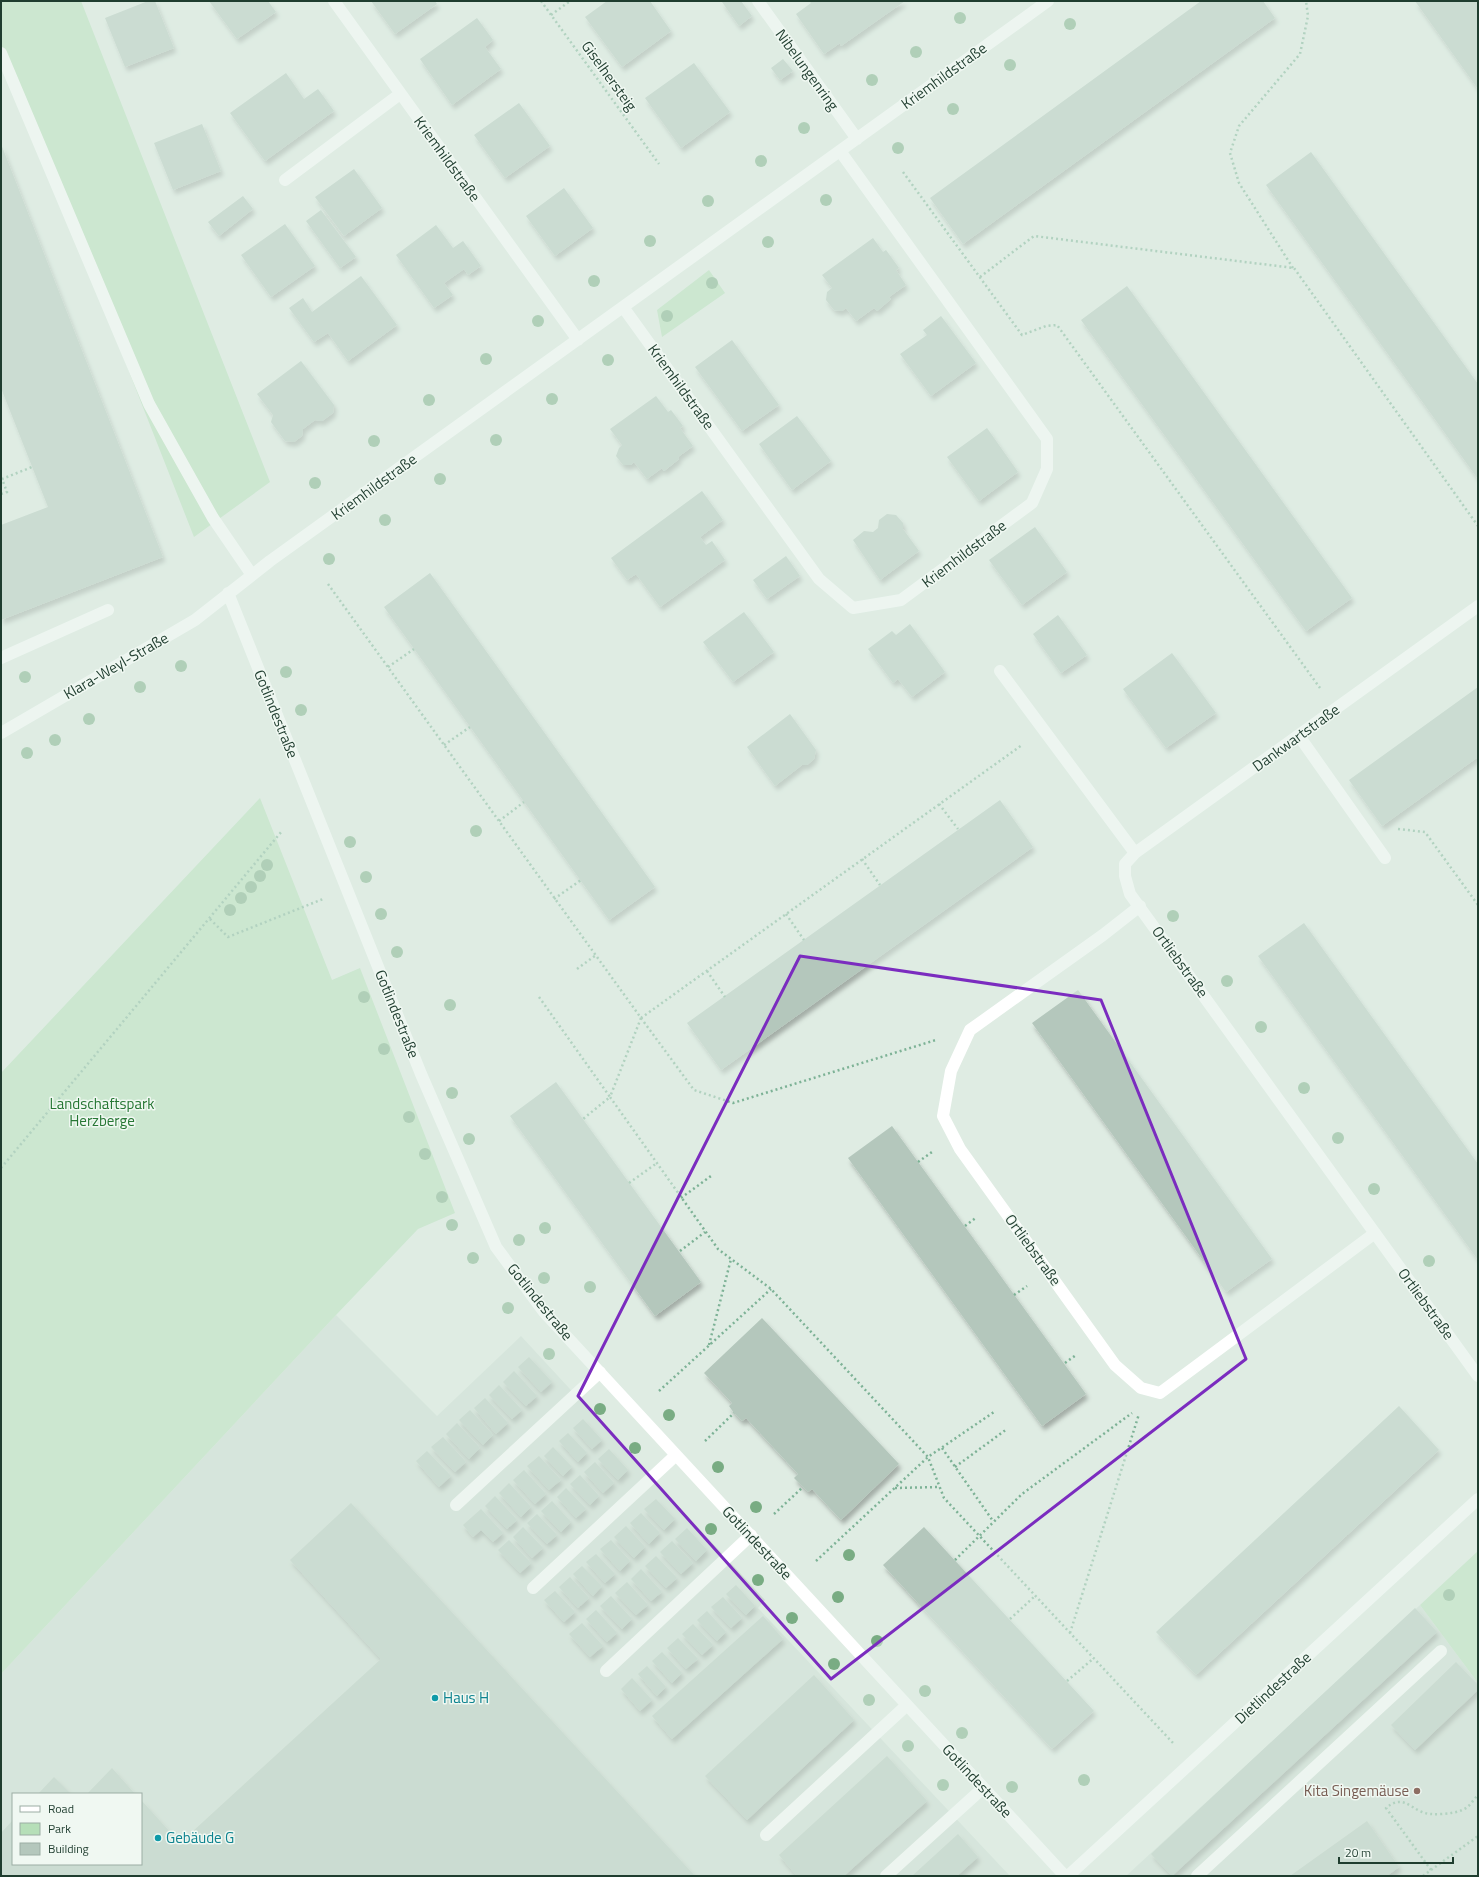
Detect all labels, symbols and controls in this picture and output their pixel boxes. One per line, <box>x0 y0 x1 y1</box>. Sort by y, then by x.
street label: Nibelungenring <box>770 24 845 116</box>
street label: Giselhersteig <box>576 36 643 116</box>
street label: Kriemhildstraße <box>896 37 991 115</box>
street label: Kriemhildstraße <box>408 111 486 206</box>
street label: Kriemhildstraße <box>642 339 720 434</box>
street label: Kriemhildstraße <box>326 448 421 526</box>
street label: Kriemhildstraße <box>916 514 1011 593</box>
street label: Klara-Weyl-Straße <box>59 626 173 705</box>
street label: Gotlindestraße <box>248 666 305 762</box>
street label: Dankwartstraße <box>1247 698 1344 777</box>
street label: Ortliebstraße <box>1147 921 1214 1002</box>
street label: Gotlindestraße <box>369 966 426 1062</box>
park label: Landschaftspark Herzberge <box>50 1092 154 1132</box>
street label: Ortliebstraße <box>1000 1209 1067 1290</box>
street label: Gotlindestraße <box>502 1258 579 1345</box>
street label: Ortliebstraße <box>1393 1263 1460 1344</box>
street label: Gotlindestraße <box>717 1501 798 1585</box>
street label: Dietlindestraße <box>1229 1646 1316 1729</box>
place label: Haus H <box>443 1686 489 1709</box>
marker: Haus H <box>430 1693 440 1703</box>
street label: Gotlindestraße <box>937 1739 1018 1823</box>
place label: Kita Singemäuse <box>1304 1779 1409 1802</box>
marker: Kita Singemäuse <box>1412 1786 1422 1796</box>
legend <box>12 1793 142 1865</box>
text: Road <box>48 1799 74 1818</box>
text: Park <box>48 1819 71 1838</box>
place label: Gebäude G <box>166 1826 234 1849</box>
marker: Gebäude G <box>153 1833 163 1843</box>
text: Building <box>48 1839 89 1858</box>
scale bar <box>1339 1839 1453 1865</box>
text: 20 m <box>1345 1843 1371 1862</box>

